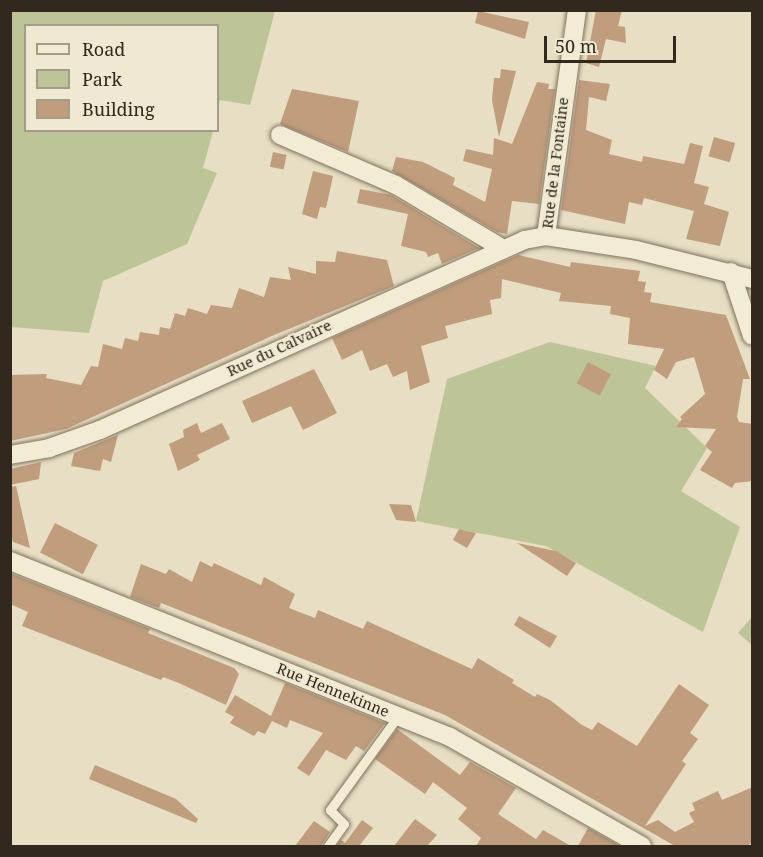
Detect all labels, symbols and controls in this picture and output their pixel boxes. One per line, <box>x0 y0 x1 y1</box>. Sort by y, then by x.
legend <box>24 24 219 132</box>
scale bar <box>547 24 679 62</box>
text: 50 m <box>555 34 597 58</box>
text: Road <box>82 37 125 61</box>
text: Park <box>82 67 122 91</box>
street label: Rue de la Fontaine <box>538 96 572 230</box>
text: Building <box>82 97 155 121</box>
street label: Rue du Calvaire <box>224 316 334 380</box>
street label: Rue Hennekinne <box>274 659 392 721</box>

